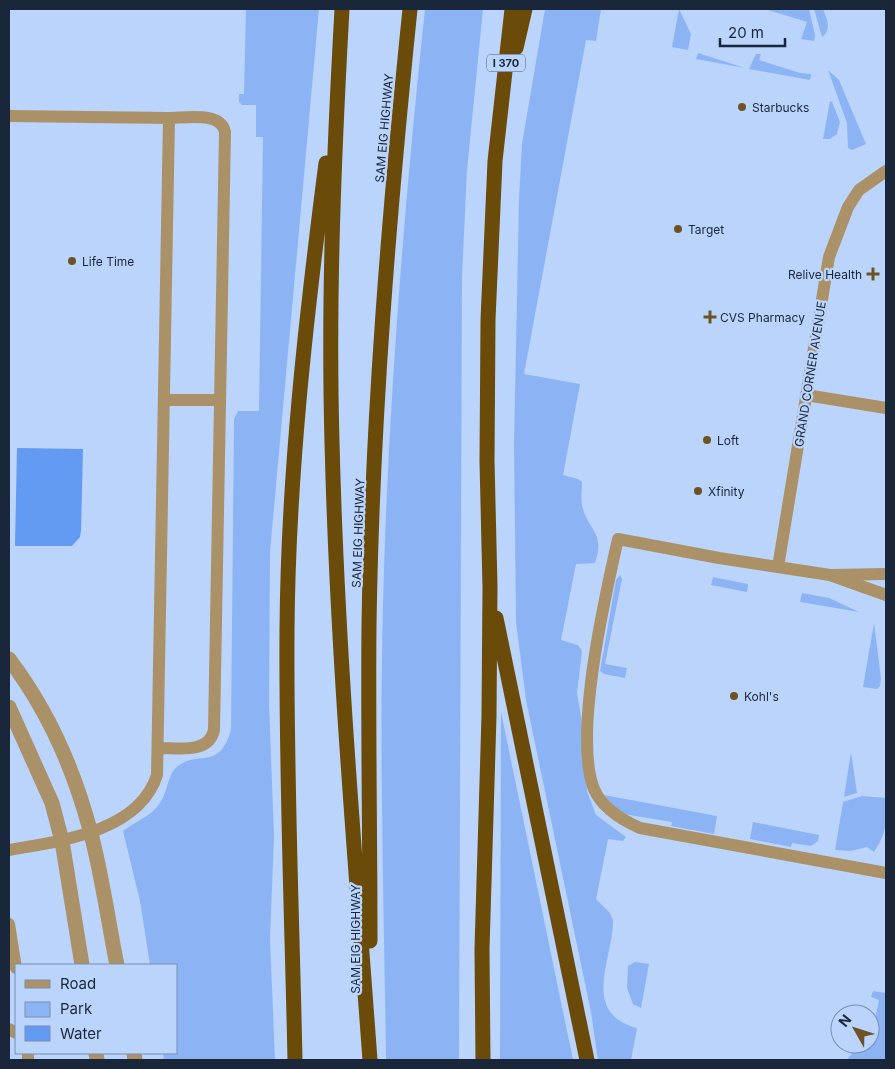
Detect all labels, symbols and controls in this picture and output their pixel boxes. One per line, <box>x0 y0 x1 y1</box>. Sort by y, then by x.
scale bar <box>720 15 785 47</box>
text: 20 m <box>728 23 764 42</box>
road number: I 370 <box>487 54 525 72</box>
street label: SAM EIG HIGHWAY <box>372 73 396 183</box>
place label: Starbucks <box>752 100 809 115</box>
marker: Starbucks <box>736 101 748 113</box>
place label: Target <box>688 222 724 237</box>
marker: Target <box>672 223 684 235</box>
place label: Life Time <box>82 254 134 269</box>
marker: Life Time <box>66 255 78 267</box>
place label: Relive Health <box>788 267 862 282</box>
marker: Relive Health <box>866 267 880 281</box>
street label: GRAND CORNER AVENUE <box>791 300 829 448</box>
place label: CVS Pharmacy <box>720 310 805 325</box>
marker: CVS Pharmacy <box>704 311 716 323</box>
place label: Loft <box>717 433 739 448</box>
marker: Loft <box>701 434 713 446</box>
street label: SAM EIG HIGHWAY <box>349 478 367 588</box>
place label: Xfinity <box>708 484 745 499</box>
marker: Xfinity <box>692 485 704 497</box>
place label: Kohl's <box>744 689 779 704</box>
marker: Kohl's <box>728 690 740 702</box>
street label: SAM EIG HIGHWAY <box>348 884 363 994</box>
legend <box>15 964 178 1054</box>
text: Road <box>60 974 96 993</box>
text: Park <box>60 999 93 1018</box>
north arrow <box>830 1004 880 1054</box>
text: N <box>835 1011 854 1030</box>
text: Water <box>60 1024 102 1043</box>

